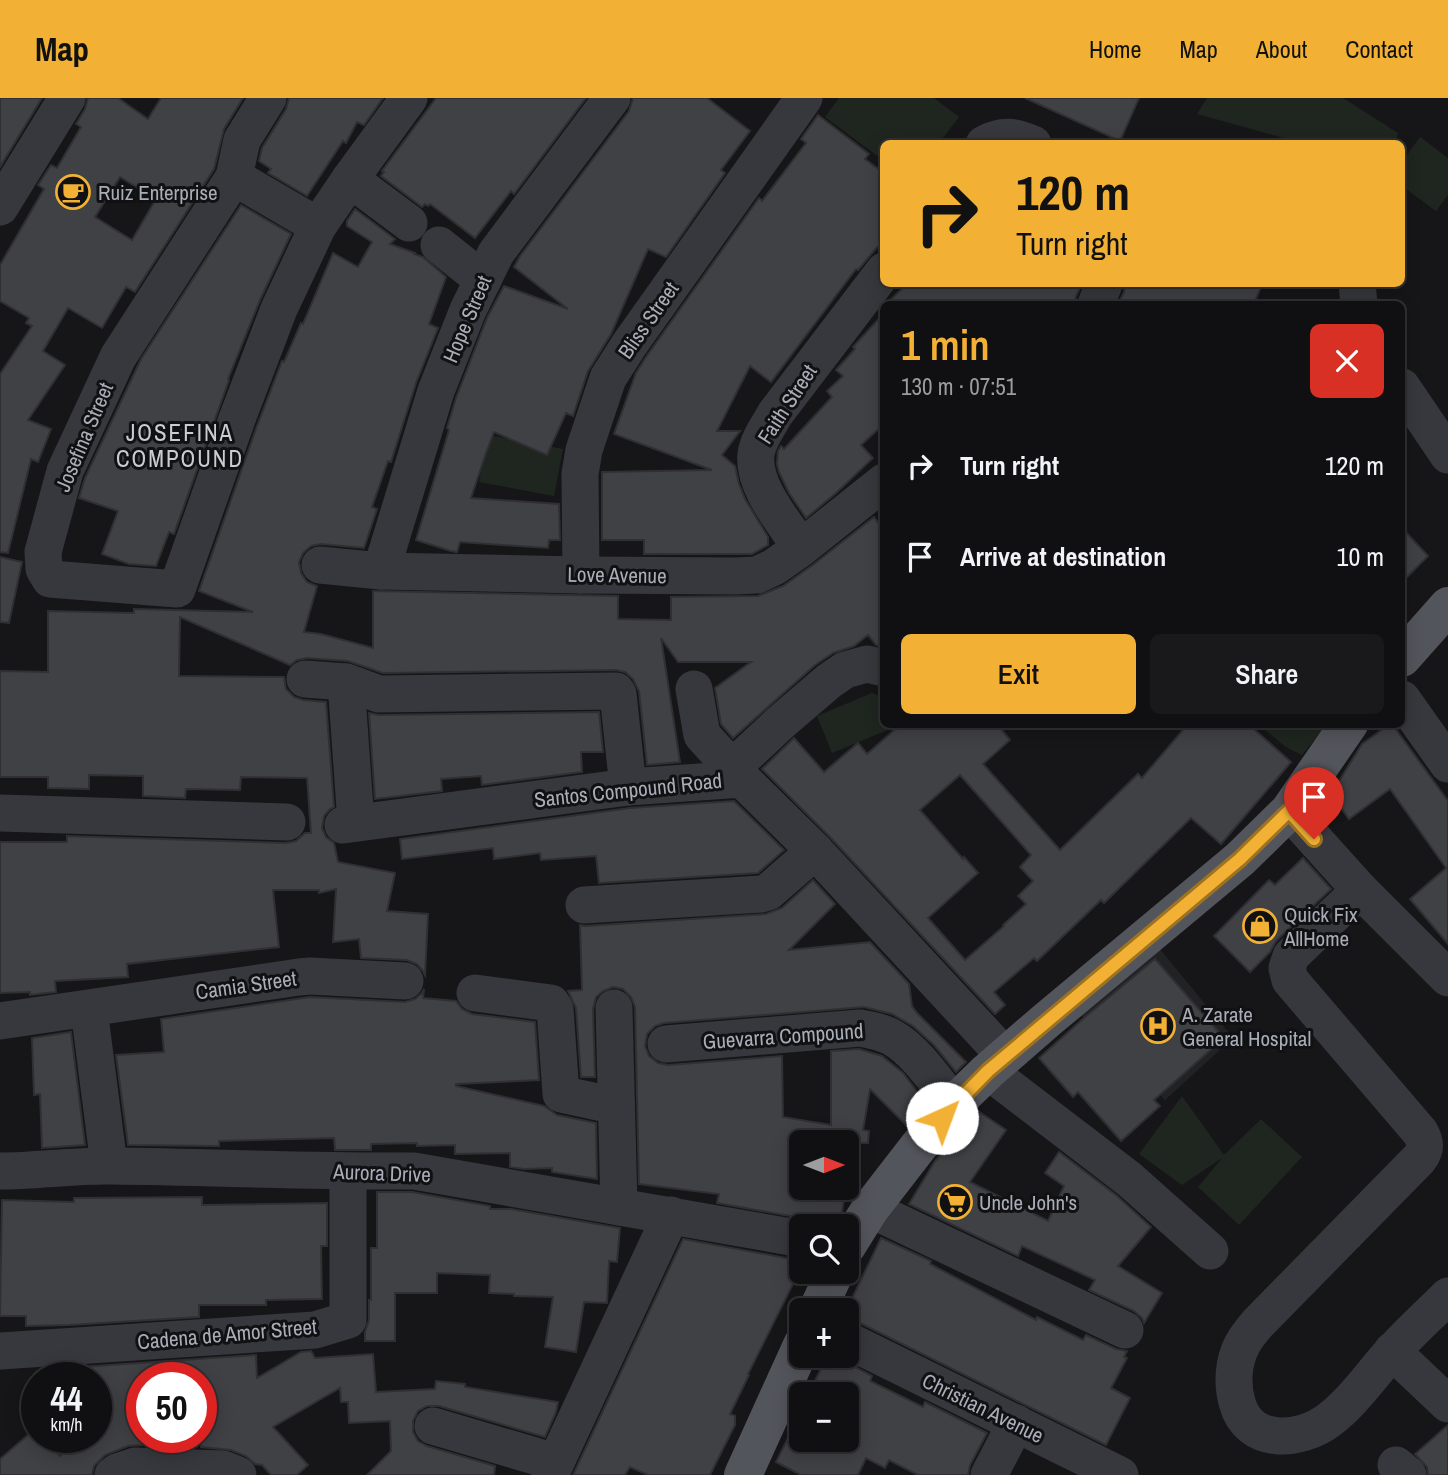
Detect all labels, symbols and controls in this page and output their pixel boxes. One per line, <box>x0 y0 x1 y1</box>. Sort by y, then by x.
text: Map <box>35 27 89 71</box>
text: Home <box>1089 33 1141 65</box>
text: Map <box>1179 33 1218 65</box>
text: About <box>1256 33 1307 65</box>
text: Contact <box>1345 33 1413 65</box>
text: 120 m <box>1016 159 1130 225</box>
icon: right <box>901 168 992 259</box>
cafe icon: Ruiz Enterprise <box>54 173 92 211</box>
place label: Ruiz Enterprise <box>98 178 218 207</box>
text: Turn right <box>1016 222 1128 265</box>
street label: Hope Street <box>436 271 498 367</box>
street label: Bliss Street <box>611 275 685 364</box>
text: 1 min <box>901 317 990 373</box>
button: close <box>1310 324 1384 398</box>
street label: Faith Street <box>751 359 824 449</box>
text: 130 m · 07:51 <box>901 371 1016 402</box>
street label: Josefina Street <box>48 378 120 496</box>
district label: JOSEFINA COMPOUND <box>116 417 244 474</box>
icon: right <box>901 447 939 485</box>
text: Turn right <box>960 448 1059 483</box>
text: 120 m <box>1325 448 1384 483</box>
icon: arrive <box>901 538 939 576</box>
text: Arrive at destination <box>960 539 1166 574</box>
text: 10 m <box>1337 539 1384 574</box>
street label: Love Avenue <box>567 560 667 590</box>
button: Exit <box>901 634 1136 714</box>
button: Share <box>1150 634 1384 714</box>
street label: Santos Compound Road <box>533 766 723 814</box>
pin <box>1284 767 1344 839</box>
icon: arrive <box>1295 778 1333 816</box>
place label: Quick Fix AllHome <box>1283 900 1358 953</box>
shop icon: Quick Fix AllHome <box>1241 907 1279 945</box>
street label: Camia Street <box>194 964 298 1006</box>
place label: A. Zarate General Hospital <box>1181 1000 1311 1053</box>
hospital icon: A. Zarate General Hospital <box>1139 1007 1177 1045</box>
street label: Guevarra Compound <box>702 1016 864 1056</box>
position arrow <box>905 1081 979 1155</box>
north arrow <box>789 1130 859 1200</box>
map controls <box>789 1130 859 1452</box>
street label: Aurora Drive <box>332 1157 431 1189</box>
supermarket icon: Uncle John's <box>936 1183 974 1221</box>
place label: Uncle John's <box>979 1188 1077 1217</box>
button: search <box>789 1214 859 1284</box>
button: + <box>789 1298 859 1368</box>
street label: Cadena de Amor Street <box>136 1312 318 1356</box>
speed limit sign: 50 <box>126 1362 217 1453</box>
street label: Christian Avenue <box>917 1366 1049 1450</box>
text: 44 <box>51 1375 82 1422</box>
button: − <box>789 1382 859 1452</box>
text: km/h <box>51 1412 83 1437</box>

